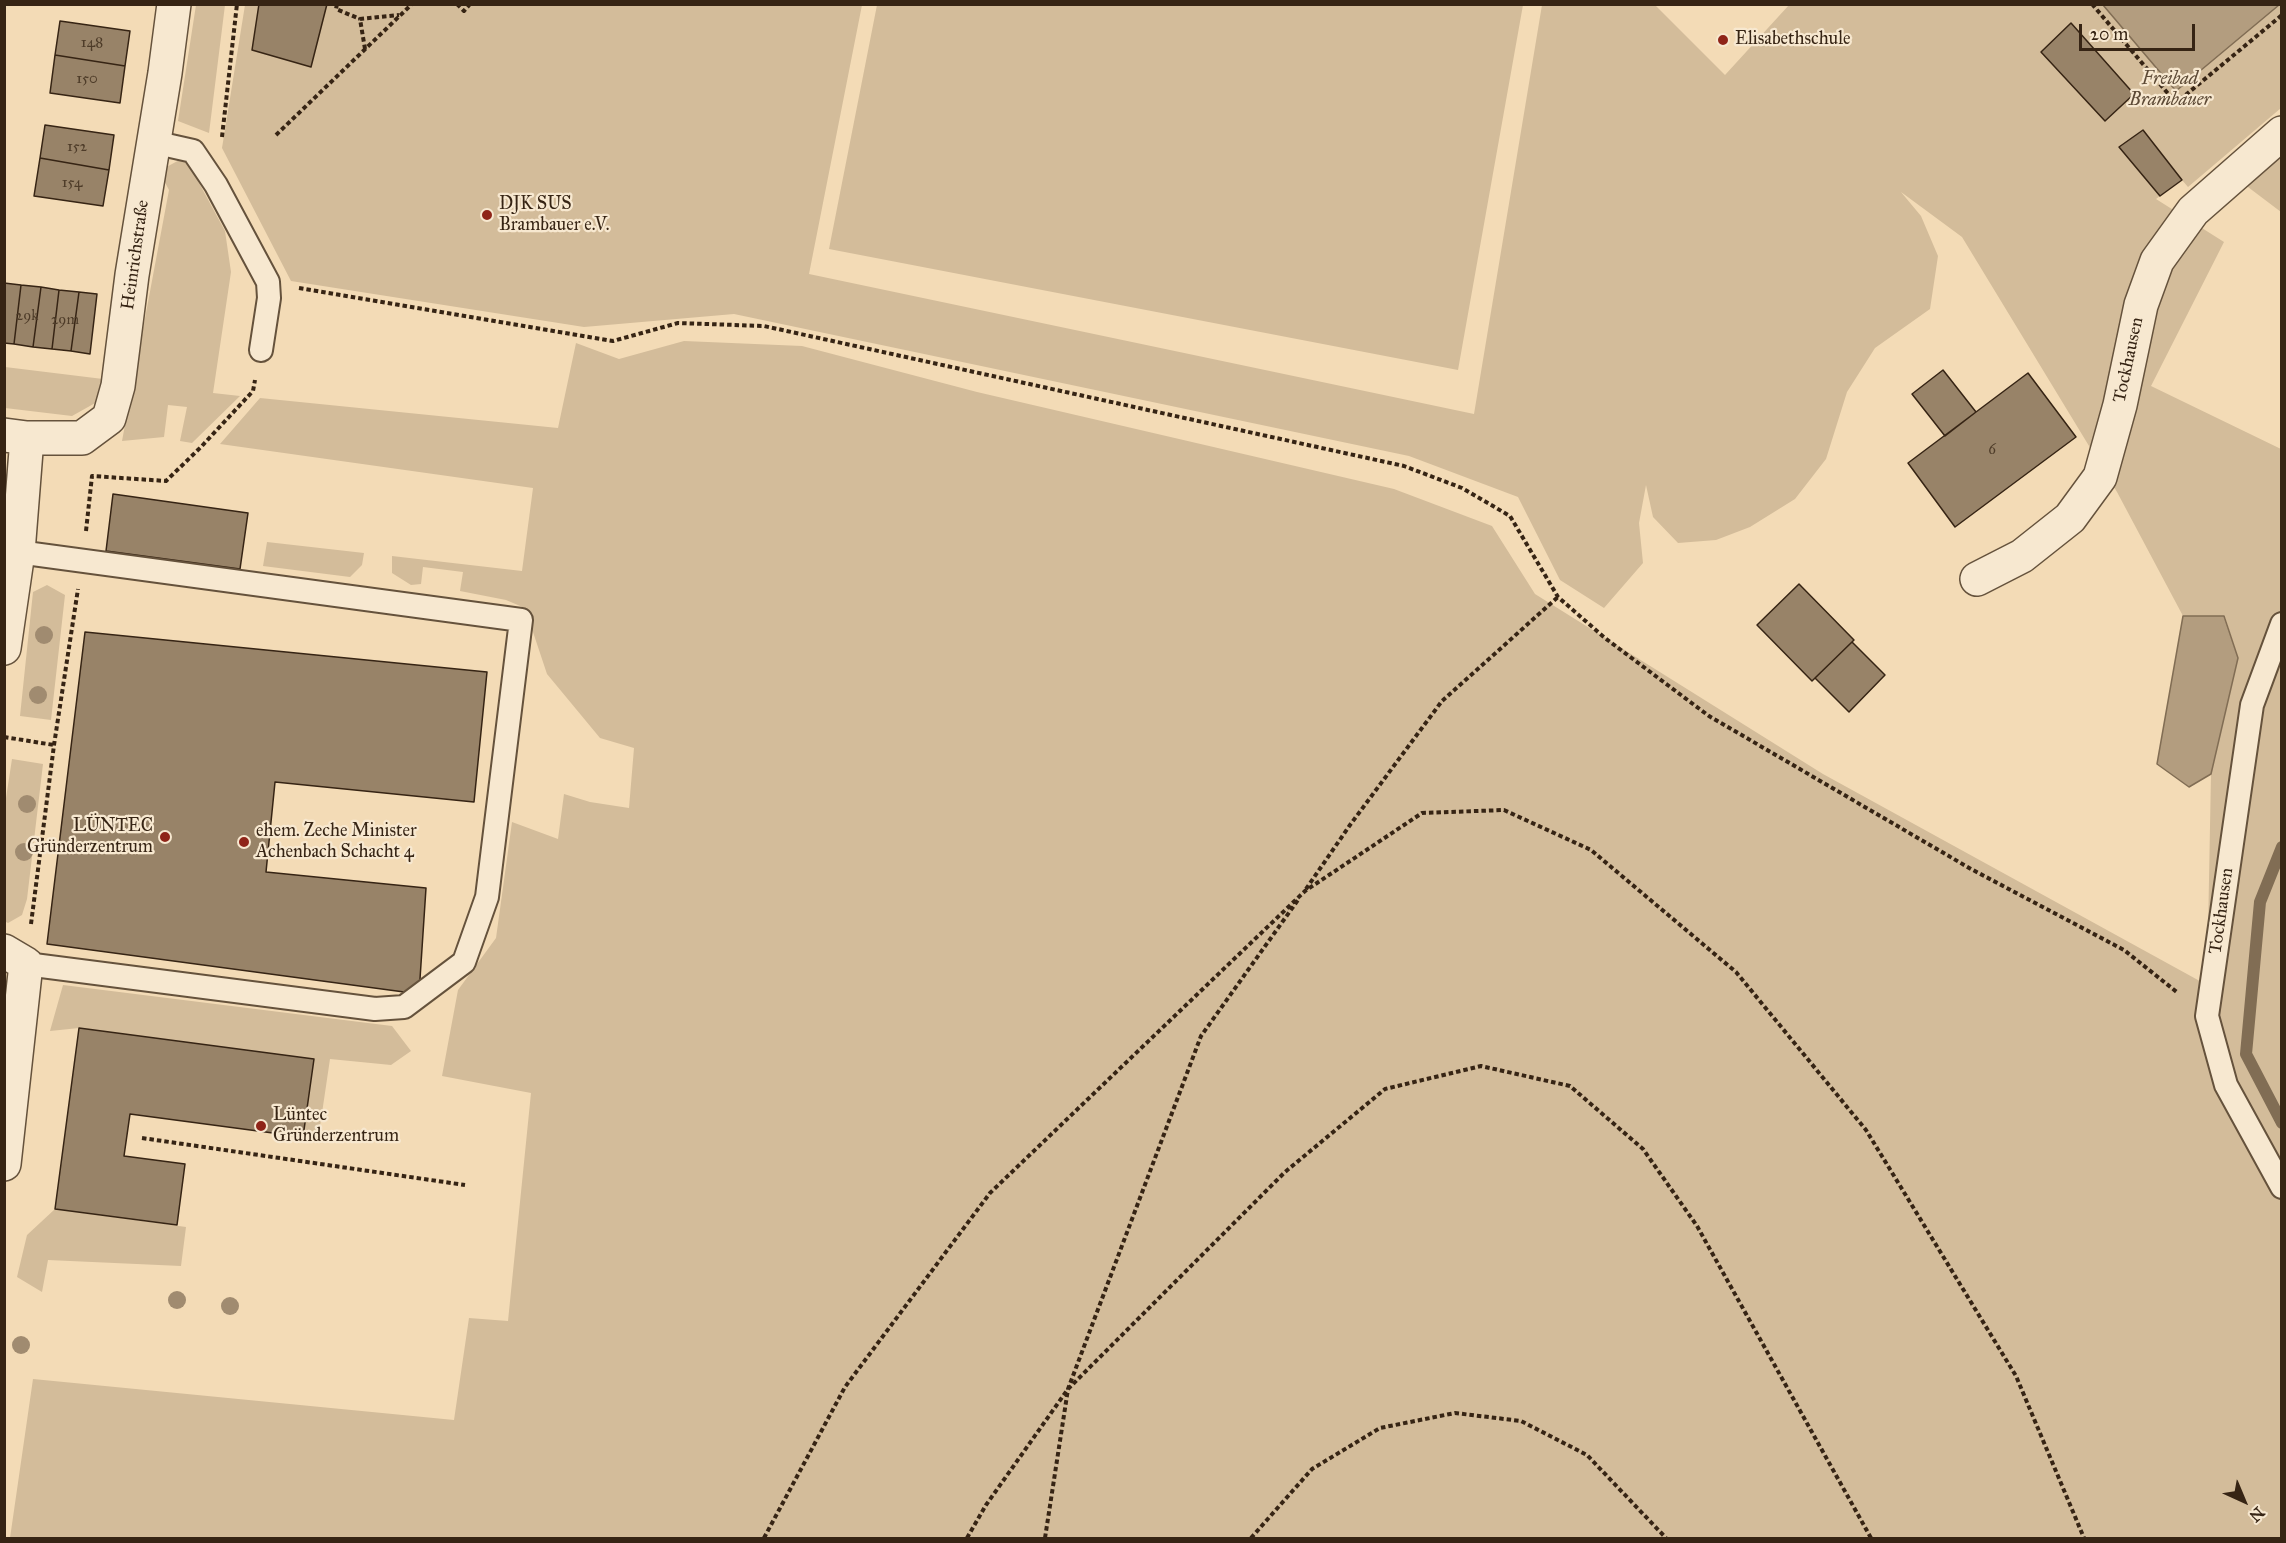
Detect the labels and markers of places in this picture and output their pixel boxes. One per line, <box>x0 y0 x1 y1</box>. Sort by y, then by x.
place label: Elisabethschule <box>1735 29 1850 51</box>
marker: Elisabethschule <box>1716 33 1730 47</box>
place label: DJK SUS Brambauer e.V. <box>499 194 609 236</box>
marker: DJK SUS Brambauer e.V. <box>480 208 494 222</box>
place label: LÜNTEC Gründerzentrum <box>27 816 153 858</box>
place label: ehem. Zeche Minister Achenbach Schacht 4 <box>256 821 417 864</box>
marker: LÜNTEC Gründerzentrum <box>158 830 172 844</box>
marker: ehem. Zeche Minister Achenbach Schacht 4 <box>237 835 251 849</box>
place label: Lüntec Gründerzentrum <box>273 1105 399 1148</box>
marker: Lüntec Gründerzentrum <box>254 1119 268 1133</box>

